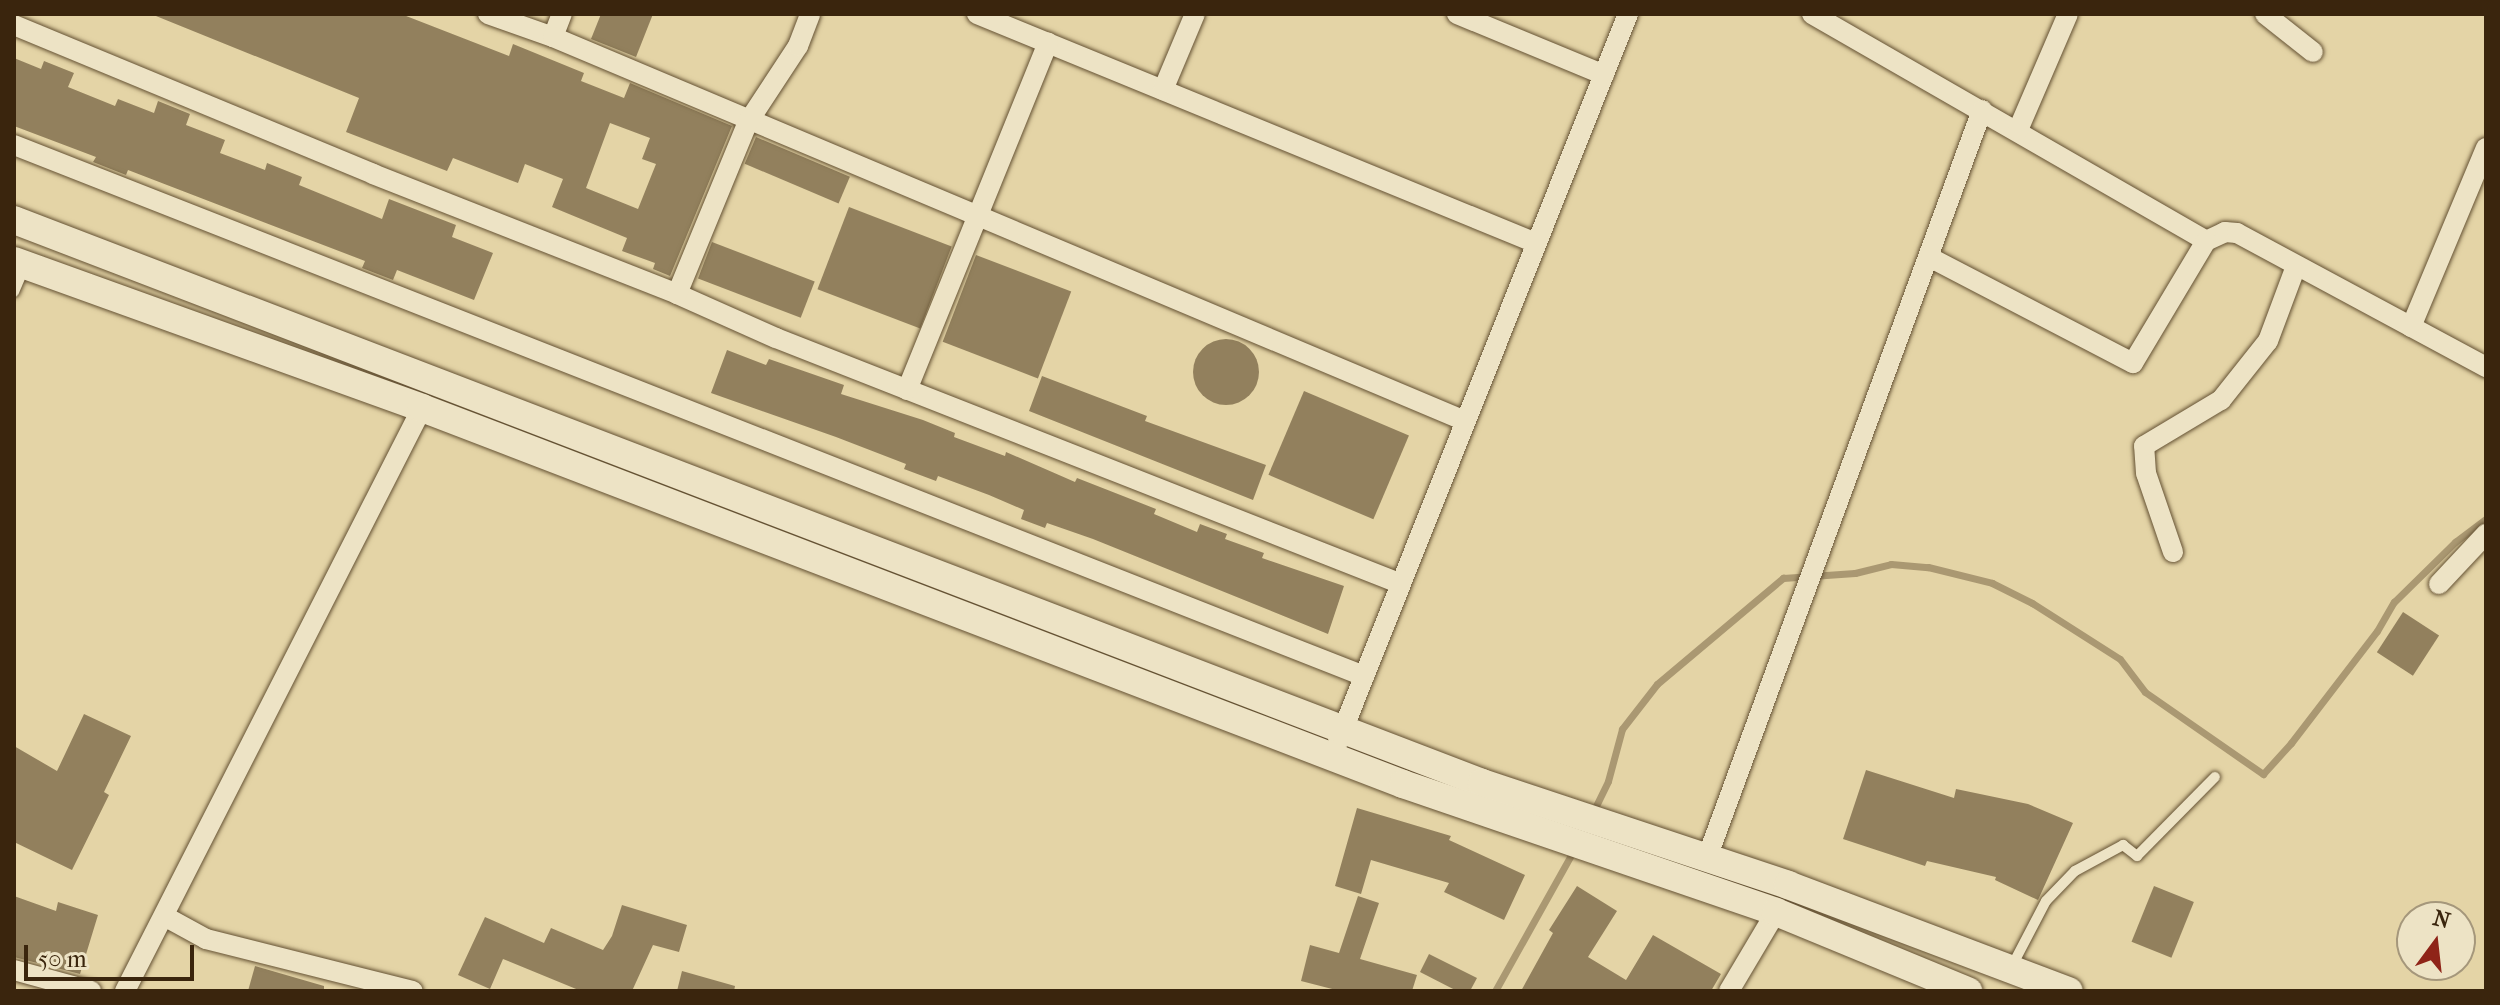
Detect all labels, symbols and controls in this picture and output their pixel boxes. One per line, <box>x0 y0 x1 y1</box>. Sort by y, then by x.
north arrow <box>2396 901 2476 981</box>
text: N <box>2430 905 2453 934</box>
scale bar <box>28 929 198 979</box>
text: 50 m <box>38 945 87 973</box>

